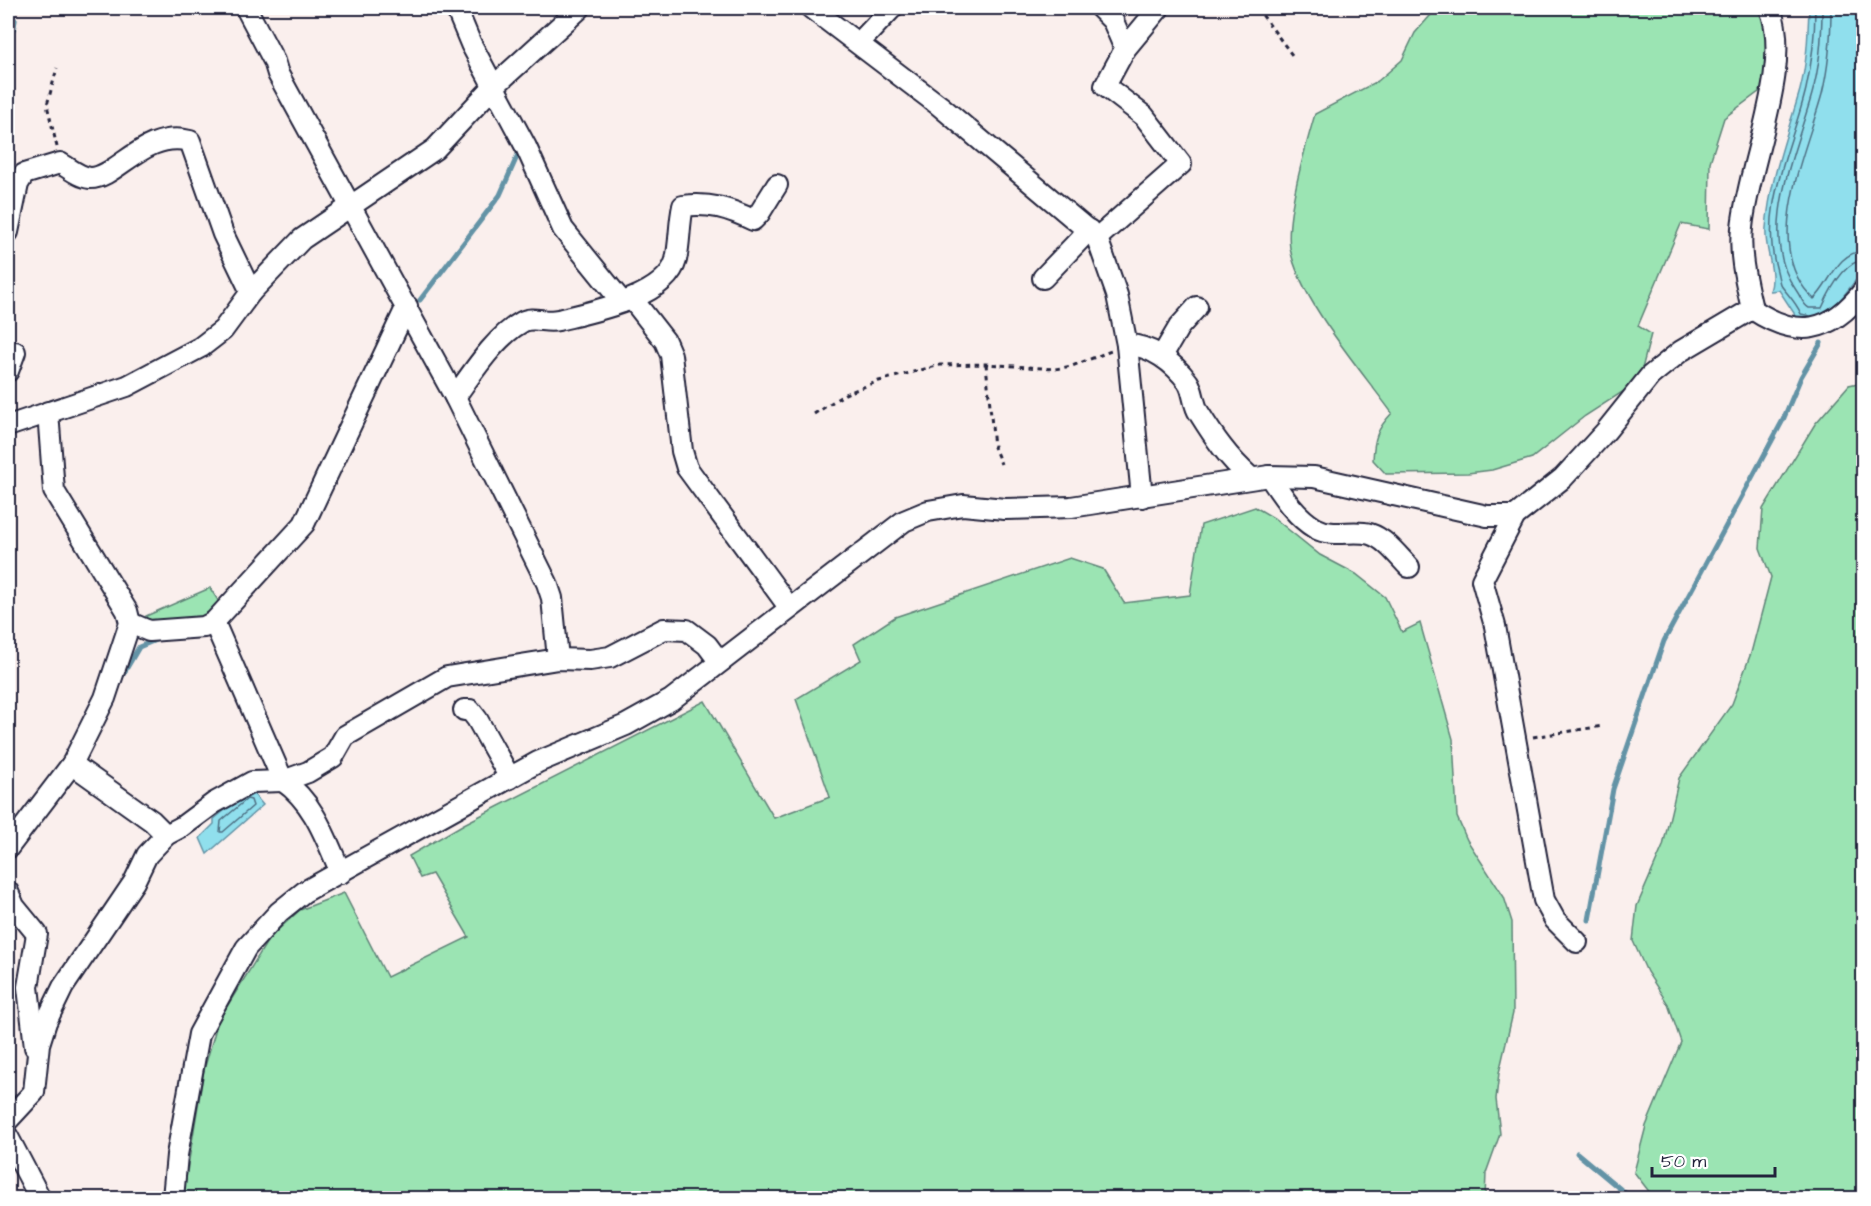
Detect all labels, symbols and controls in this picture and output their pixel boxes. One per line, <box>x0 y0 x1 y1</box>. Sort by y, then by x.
scale bar <box>1652 1140 1775 1178</box>
text: 50 m <box>1661 1149 1706 1174</box>

